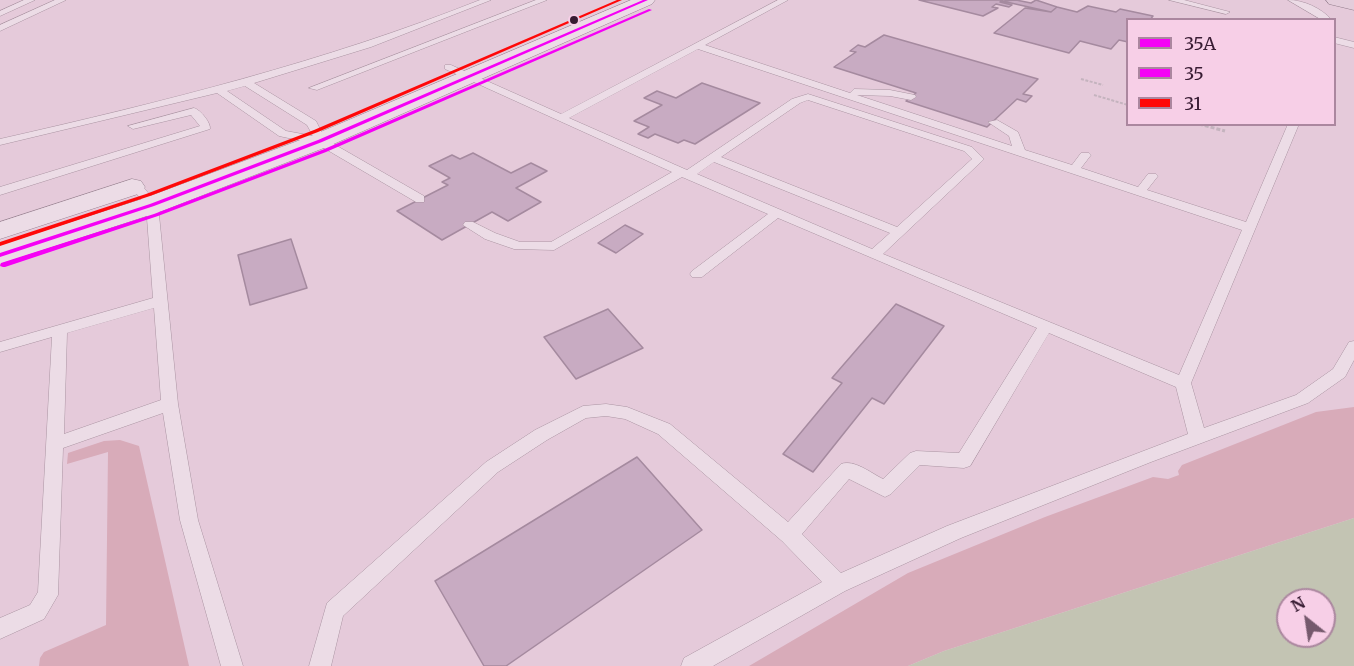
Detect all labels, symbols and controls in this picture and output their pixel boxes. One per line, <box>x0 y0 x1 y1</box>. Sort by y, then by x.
unlabelled marker <box>568 14 580 26</box>
legend <box>1126 18 1336 126</box>
text: 35A <box>1184 32 1216 55</box>
text: 35 <box>1184 62 1204 85</box>
text: 31 <box>1184 92 1202 115</box>
north arrow <box>1276 588 1336 648</box>
text: N <box>1288 592 1308 616</box>

